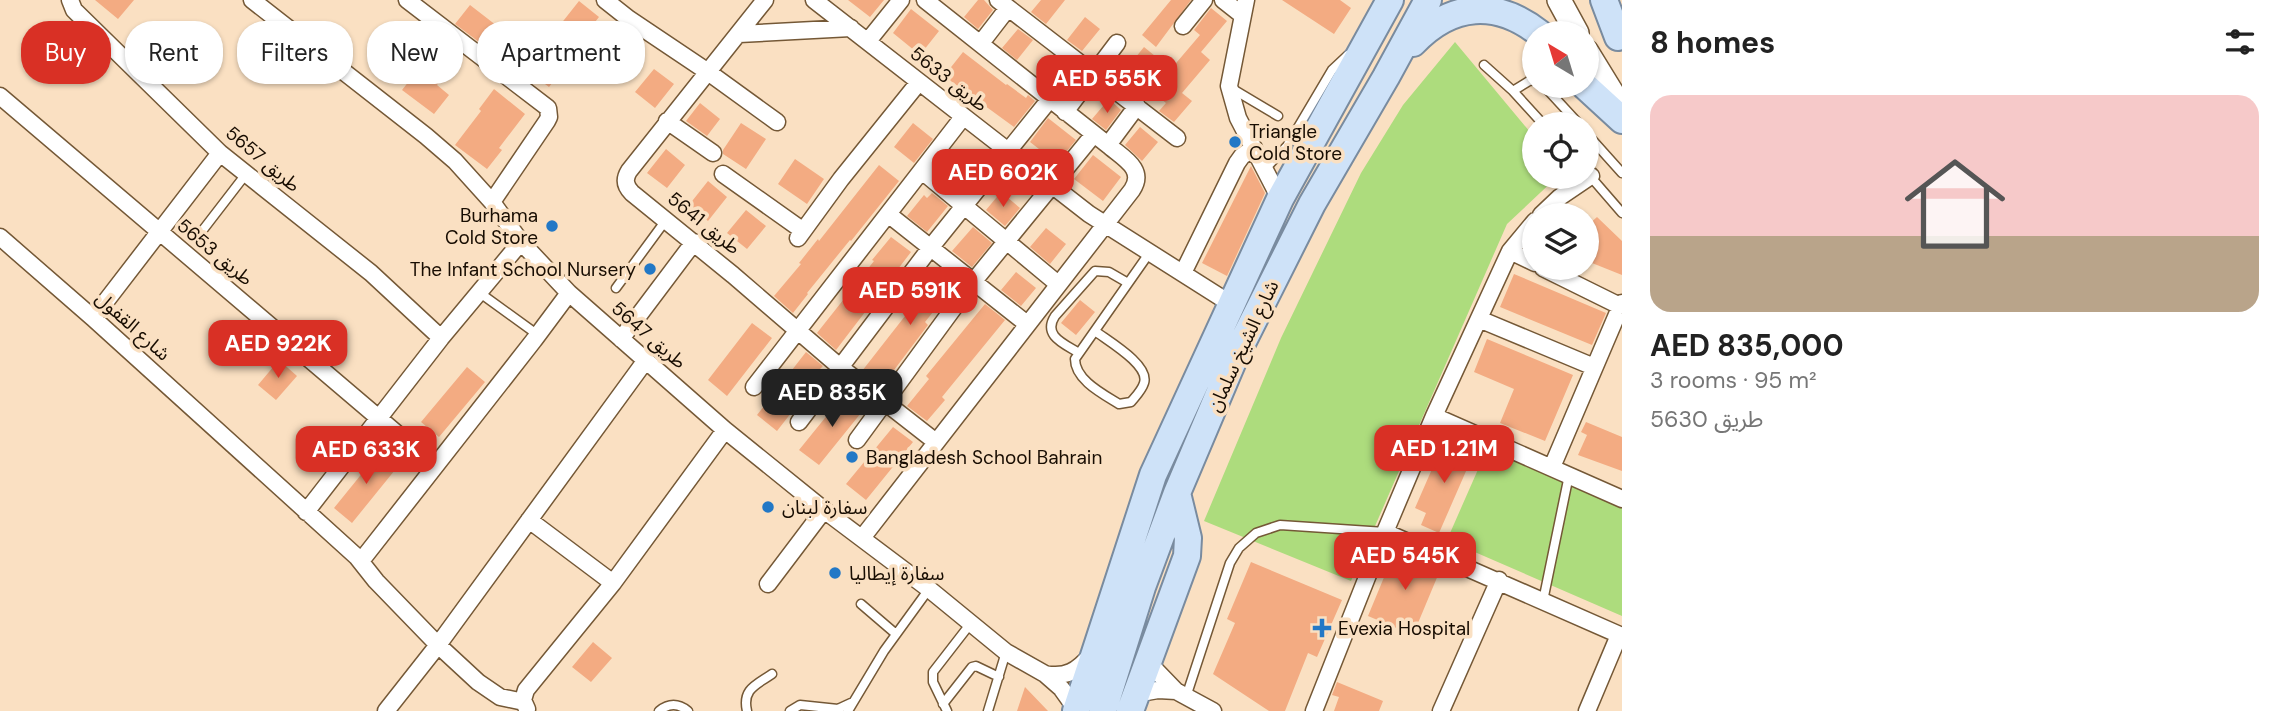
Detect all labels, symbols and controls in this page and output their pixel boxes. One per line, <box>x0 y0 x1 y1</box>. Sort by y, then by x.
chip: Buy <box>21 21 111 84</box>
chip: Rent <box>125 21 223 84</box>
chip: Filters <box>237 21 353 84</box>
chip: New <box>367 21 463 84</box>
chip: Apartment <box>477 21 645 84</box>
north arrow <box>1522 21 1600 98</box>
map controls <box>1522 21 1599 280</box>
text: 8 homes <box>1650 23 1775 62</box>
icon: filters <box>2221 23 2259 61</box>
street label: طريق 5633 <box>905 41 993 117</box>
pin: AED 555K <box>1035 55 1179 115</box>
text: AED 555K <box>1052 63 1162 93</box>
button: locate <box>1522 112 1599 189</box>
place label: Triangle Cold Store <box>1249 119 1342 166</box>
street label: طريق 5657 <box>220 120 306 198</box>
marker: Triangle Cold Store <box>1227 134 1243 150</box>
icon: home <box>1892 141 2018 267</box>
pin: AED 602K <box>931 150 1075 209</box>
text: AED 602K <box>948 157 1058 187</box>
street label: طريق 5641 <box>662 186 746 260</box>
place label: Burhama Cold Store <box>445 203 538 250</box>
button: layers <box>1522 203 1599 280</box>
street label: طريق 5653 <box>172 213 258 291</box>
marker: Burhama Cold Store <box>544 218 560 234</box>
place label: The Infant School Nursery <box>410 257 636 282</box>
marker: The Infant School Nursery <box>642 261 658 277</box>
pin: AED 591K <box>838 268 982 327</box>
text: AED 591K <box>859 275 961 305</box>
street label: شارع الشيخ سلمان <box>1202 276 1286 417</box>
street label: شارع القفول <box>90 286 176 367</box>
street label: طريق 5647 <box>606 296 692 374</box>
pin: AED 922K <box>206 320 350 380</box>
text: AED 835,000 <box>1650 326 1844 365</box>
text: AED 922K <box>224 328 332 358</box>
text: 3 rooms · 95 m² <box>1650 365 1817 395</box>
pin: AED 835K <box>760 370 904 429</box>
text: AED 835K <box>777 377 887 407</box>
text: طريق 5630 <box>1650 404 1763 434</box>
pin: AED 633K <box>294 426 438 486</box>
pin: AED 1.21M <box>1364 426 1524 485</box>
text: AED 1.21M <box>1390 433 1498 463</box>
text: AED 633K <box>312 434 420 464</box>
place label: Bangladesh School Bahrain <box>866 445 1102 470</box>
marker: Bangladesh School Bahrain <box>844 449 860 465</box>
place label: سفارة لبنان <box>782 495 867 520</box>
marker: سفارة لبنان <box>760 499 776 515</box>
pin: AED 545K <box>1333 532 1477 592</box>
text: AED 545K <box>1350 540 1460 570</box>
place label: سفارة إيطاليا <box>849 561 945 586</box>
marker: سفارة إيطاليا <box>827 565 843 581</box>
place label: Evexia Hospital <box>1338 616 1470 641</box>
marker: Evexia Hospital <box>1312 618 1332 638</box>

